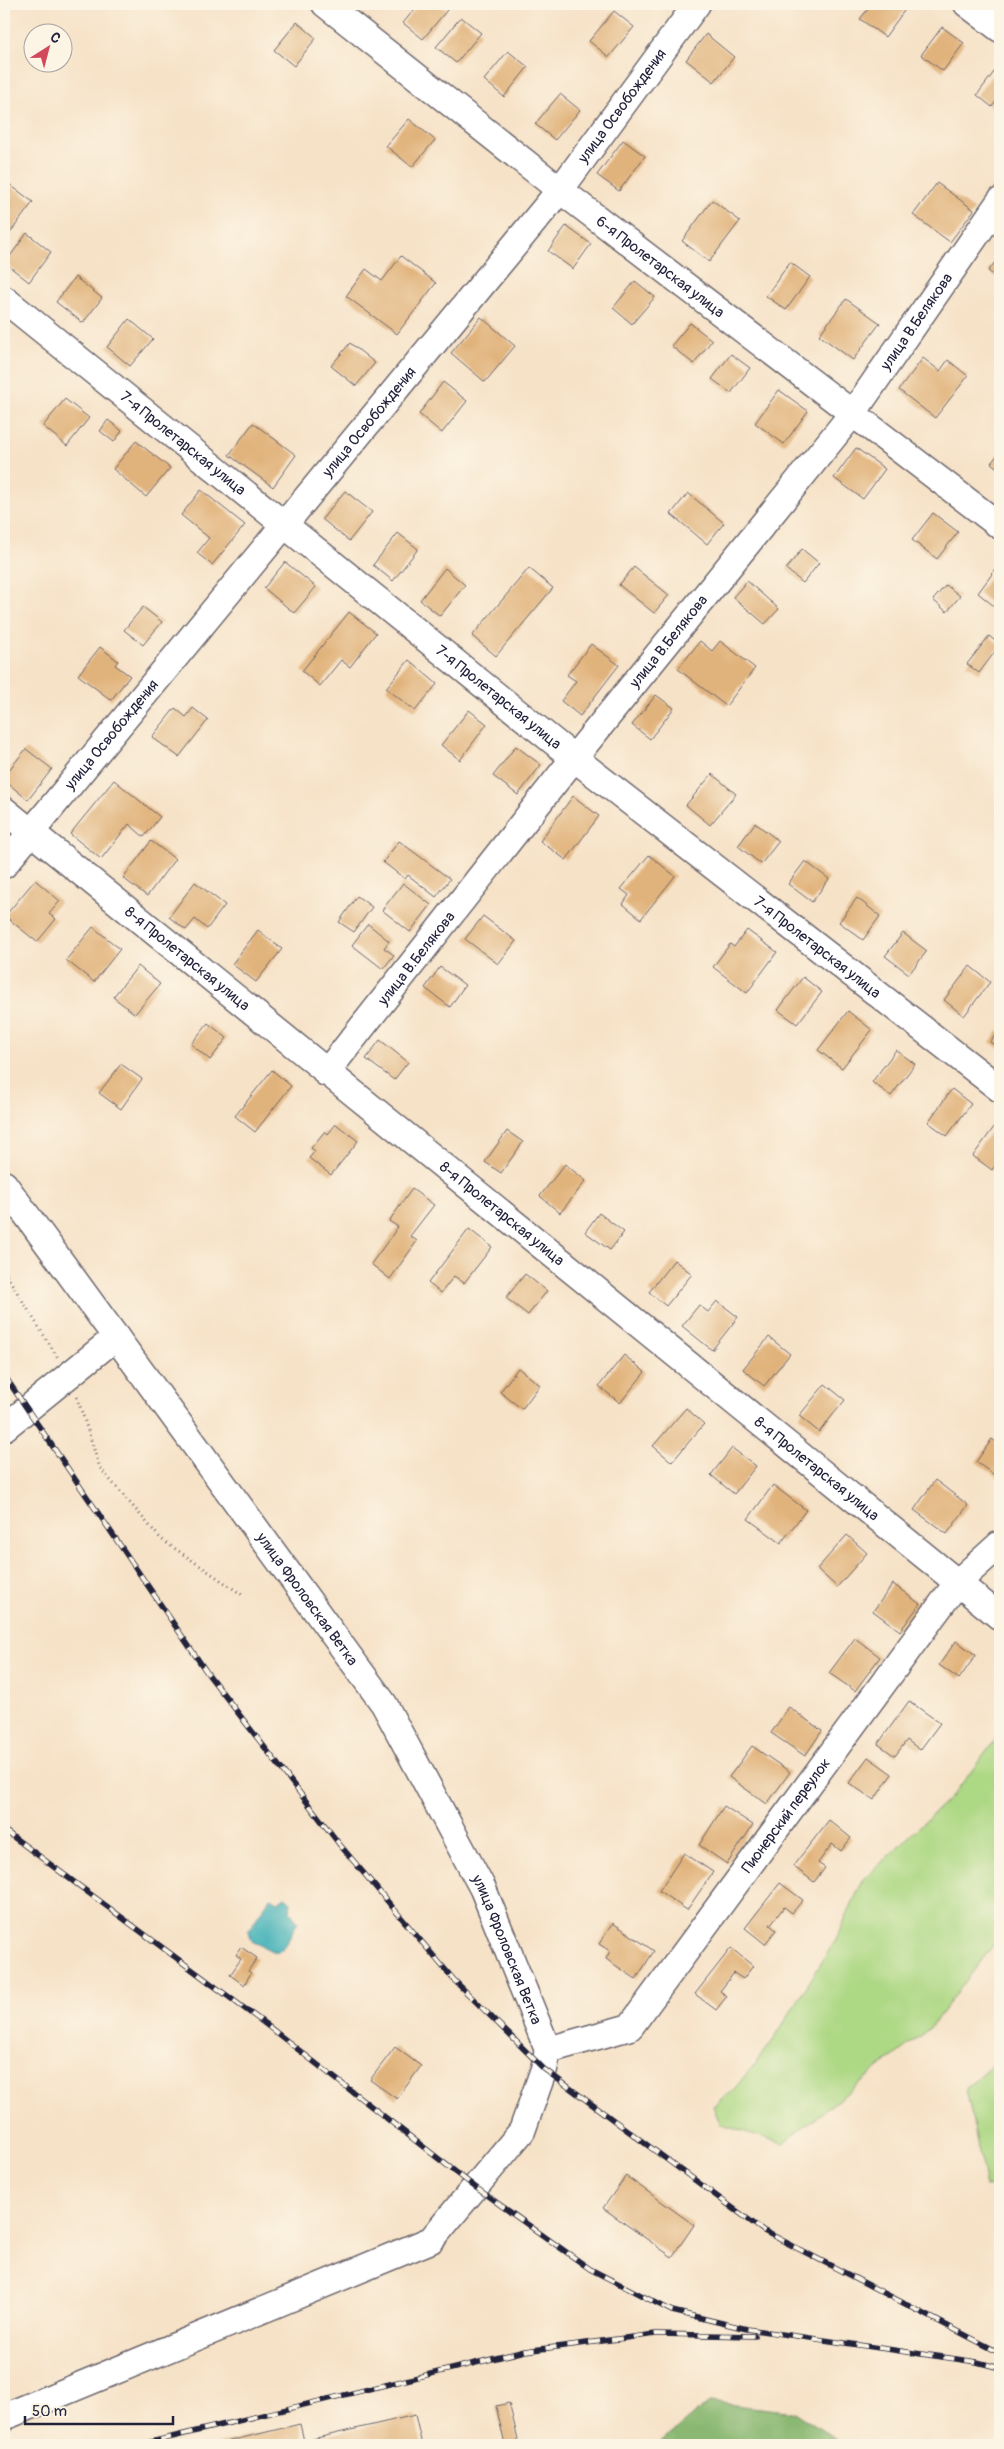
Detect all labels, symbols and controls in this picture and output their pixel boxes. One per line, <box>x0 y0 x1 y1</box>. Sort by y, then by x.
north arrow <box>22 22 72 72</box>
text: С <box>47 28 64 48</box>
street label: улица Освобождения <box>573 45 671 168</box>
street label: 6-я Пролетарская улица <box>592 212 728 322</box>
street label: улица В.Белякова <box>876 269 957 375</box>
street label: улица Освобождения <box>318 363 420 482</box>
street label: 7-я Пролетарская улица <box>116 387 249 500</box>
street label: улица В.Белякова <box>625 591 712 693</box>
street label: 7-я Пролетарская улица <box>432 641 565 754</box>
street label: улица Освобождения <box>60 676 163 795</box>
street label: 7-я Пролетарская улица <box>750 892 884 1003</box>
street label: 8-я Пролетарская улица <box>121 903 253 1015</box>
street label: улица В.Белякова <box>373 908 459 1010</box>
street label: 8-я Пролетарская улица <box>435 1158 568 1270</box>
street label: 8-я Пролетарская улица <box>750 1413 883 1525</box>
street label: улица Фроловская Ветка <box>251 1528 362 1670</box>
street label: Пионерский переулок <box>738 1754 835 1877</box>
street label: улица Фроловская Ветка <box>467 1871 546 2027</box>
scale bar <box>25 2394 172 2426</box>
text: 50 m <box>32 2402 67 2421</box>

